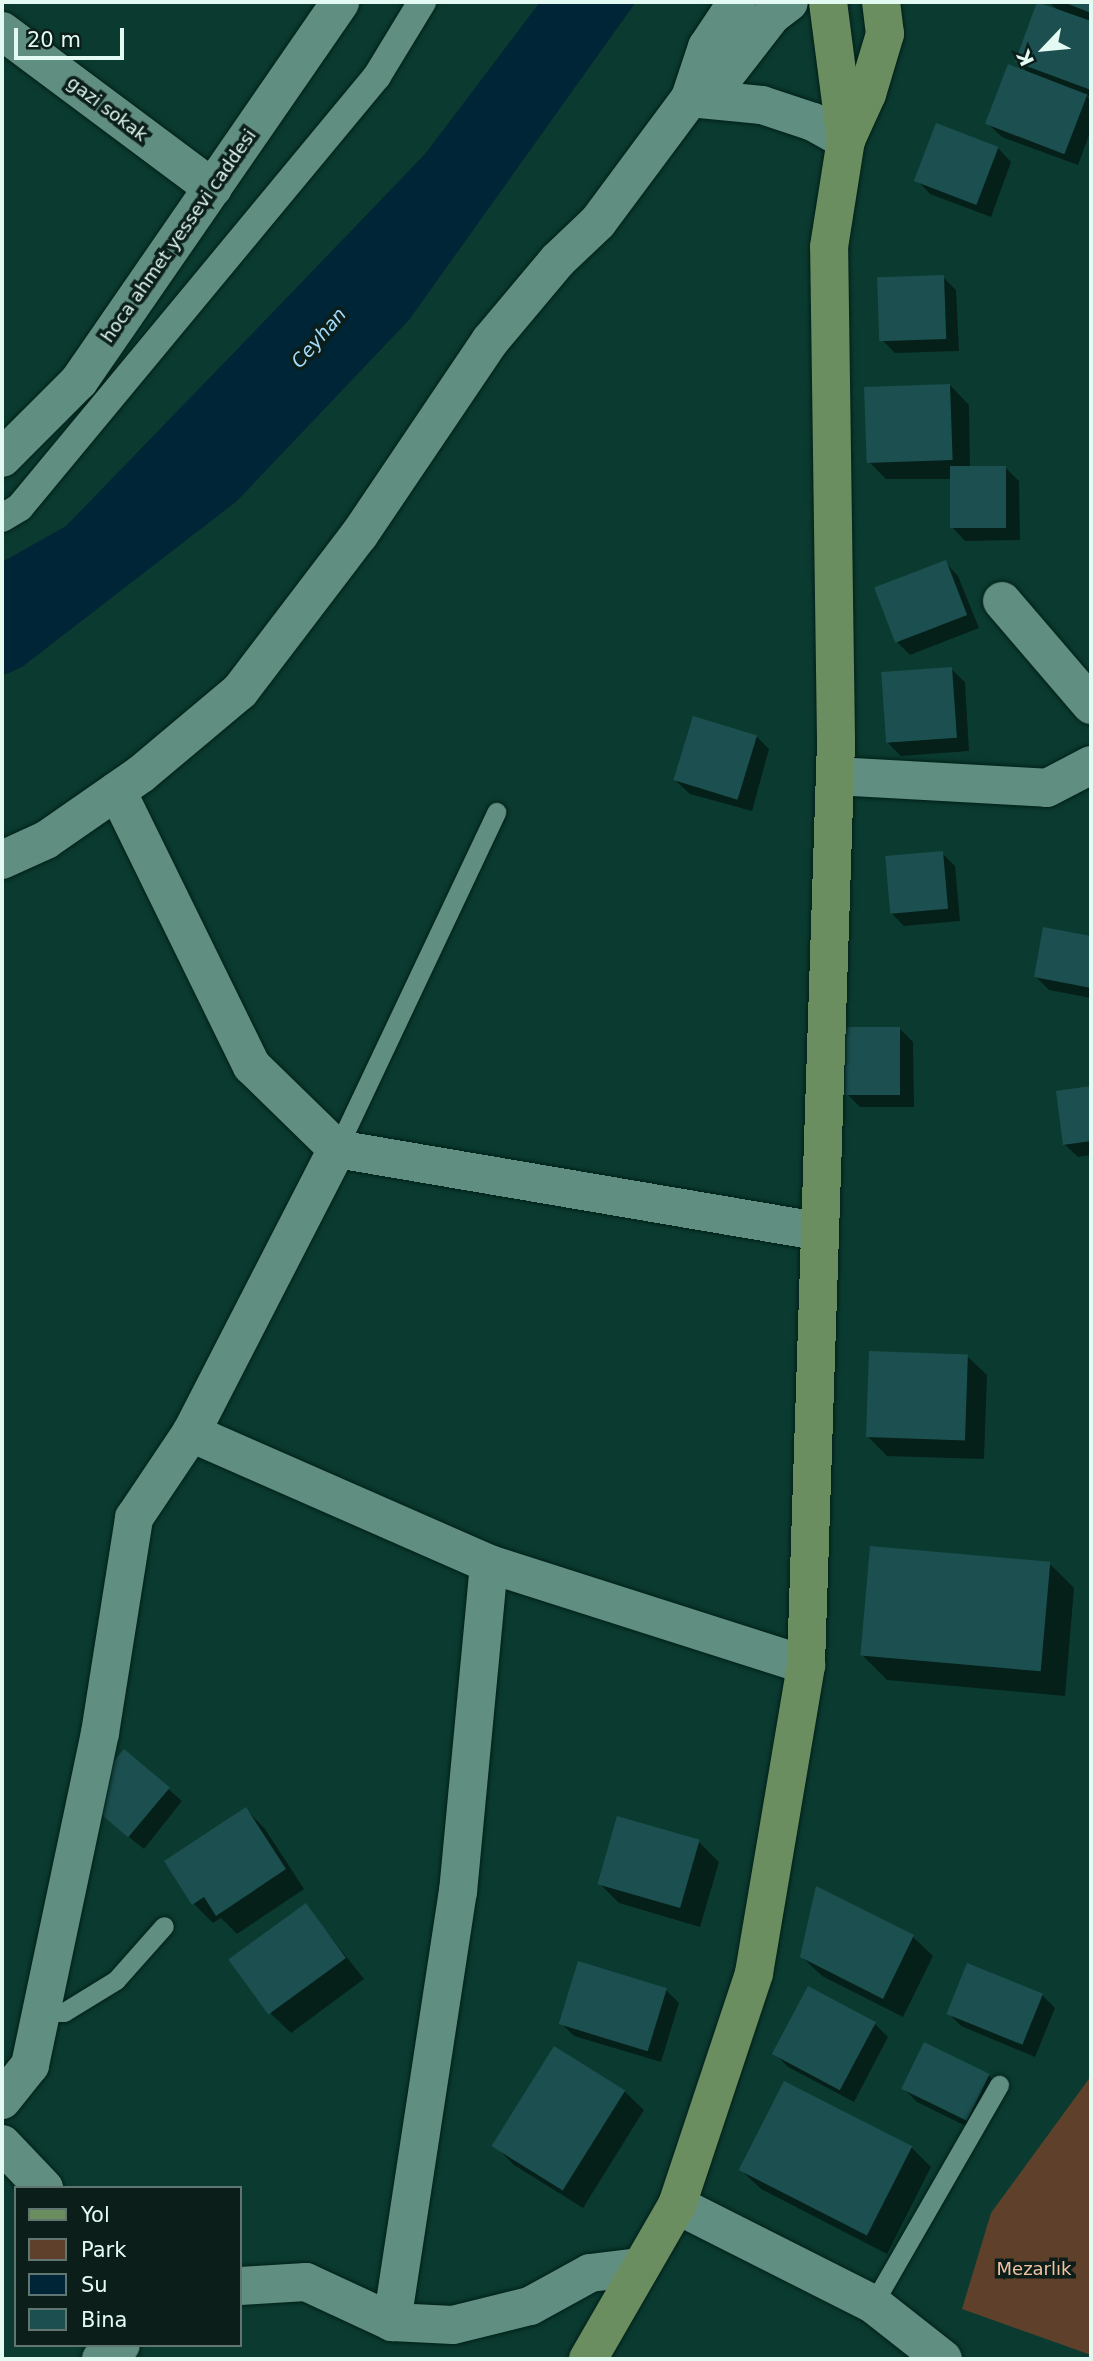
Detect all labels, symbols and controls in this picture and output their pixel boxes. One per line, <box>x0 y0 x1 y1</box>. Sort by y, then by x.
scale bar <box>18 14 128 58</box>
north arrow <box>1009 14 1079 84</box>
text: 20 m <box>27 28 81 52</box>
text: K <box>1012 47 1038 70</box>
street label: gazi sokak <box>63 72 151 146</box>
street label: hoca ahmet yessevi caddesi <box>97 125 261 347</box>
water label: Ceyhan <box>287 303 351 373</box>
legend <box>14 2186 242 2347</box>
text: Yol <box>81 2203 110 2227</box>
text: Park <box>81 2238 126 2262</box>
park label: Mezarlık <box>997 2258 1071 2280</box>
text: Su <box>81 2273 108 2297</box>
text: Bina <box>81 2308 127 2332</box>

